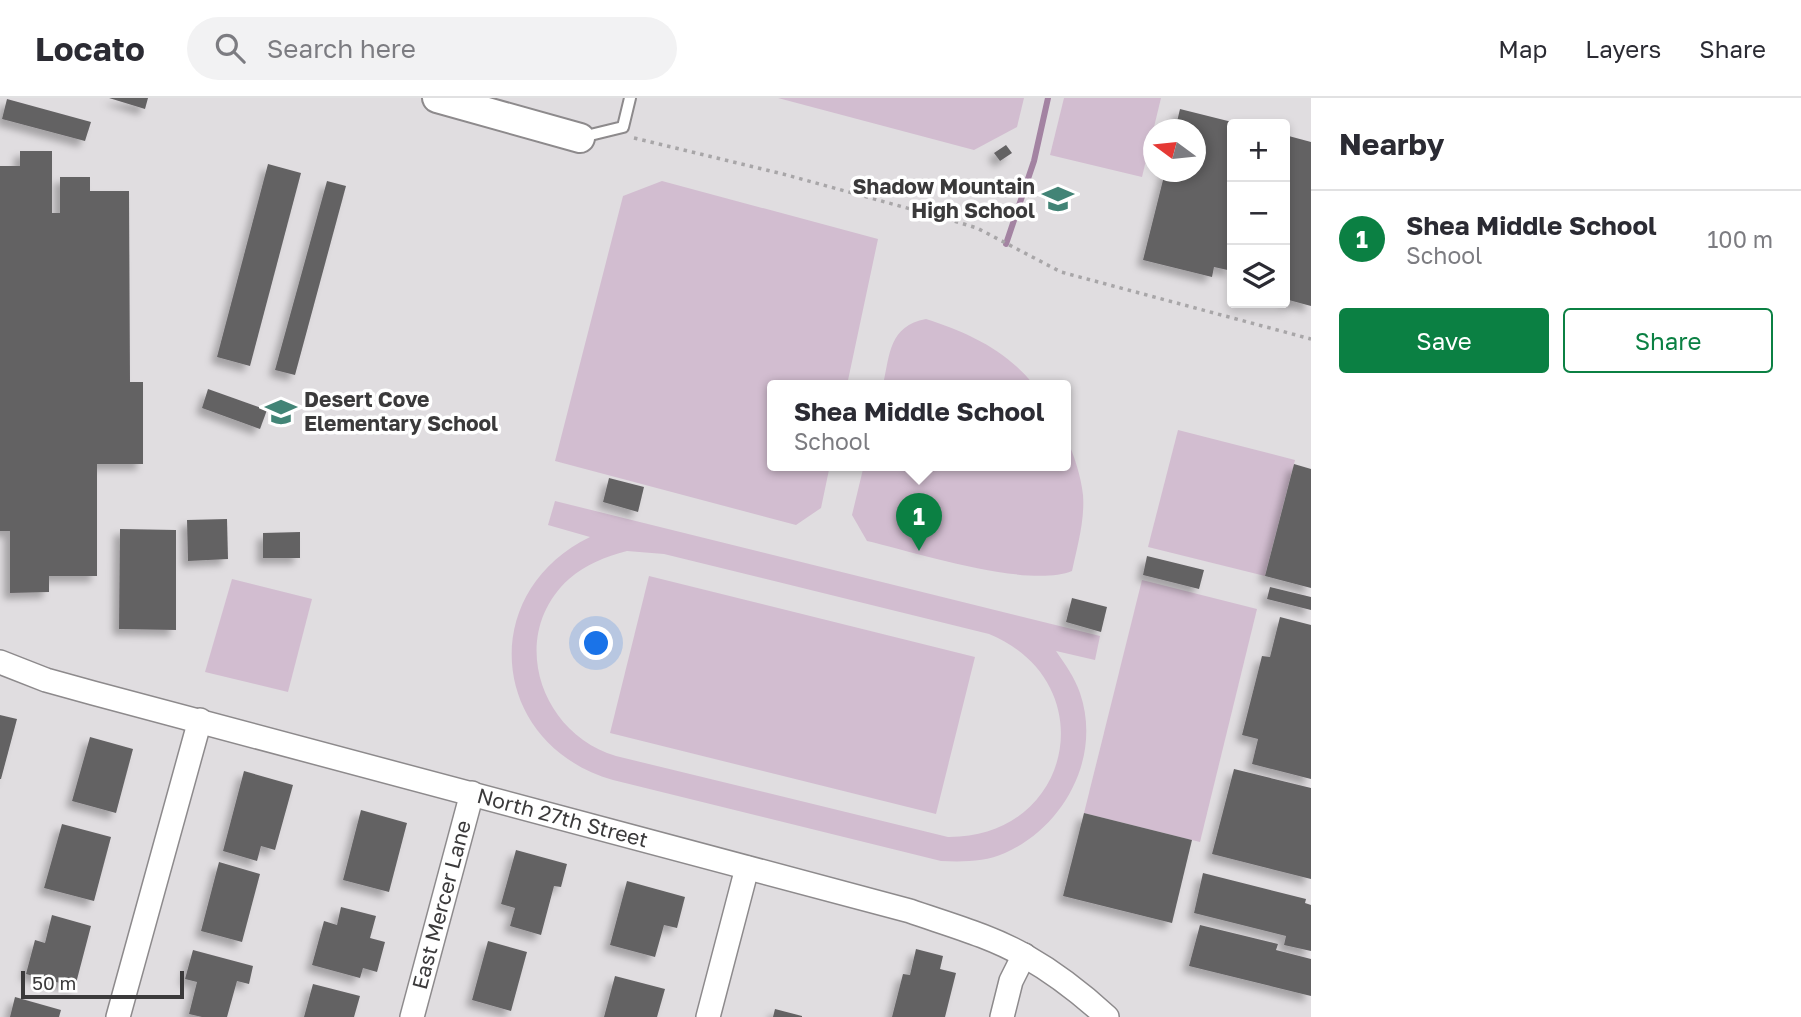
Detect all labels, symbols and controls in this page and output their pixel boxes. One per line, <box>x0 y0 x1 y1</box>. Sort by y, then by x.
search box <box>187 17 677 80</box>
text: Locato <box>35 29 145 68</box>
icon: search <box>211 29 249 67</box>
text: Search here <box>267 33 416 64</box>
text: Map <box>1498 34 1547 63</box>
text: Layers <box>1585 34 1661 63</box>
text: Share <box>1699 34 1766 63</box>
north arrow <box>1143 119 1206 182</box>
map controls <box>1227 119 1290 308</box>
button: + <box>1227 119 1290 182</box>
text: Nearby <box>1339 126 1444 162</box>
place label: Shadow Mountain High School <box>852 173 1035 223</box>
school or university icon: Shadow Mountain High School <box>1041 182 1075 216</box>
button: − <box>1227 182 1290 245</box>
text: Shea Middle School <box>1406 210 1657 241</box>
text: 1 <box>1356 225 1368 253</box>
text: 100 m <box>1707 225 1773 253</box>
text: School <box>1406 241 1482 269</box>
button: layers <box>1227 245 1290 308</box>
button: Save <box>1339 308 1549 373</box>
button: Share <box>1563 308 1773 373</box>
popup <box>767 380 1071 471</box>
place label: Desert Cove Elementary School <box>304 386 498 436</box>
school or university icon: Desert Cove Elementary School <box>264 395 298 429</box>
text: Shea Middle School <box>794 396 1044 427</box>
text: School <box>794 427 870 455</box>
pin: 1 <box>896 493 942 551</box>
your location <box>579 626 613 660</box>
street label: North 27th Street <box>474 782 651 853</box>
street label: East Mercer Lane <box>406 817 476 992</box>
scale bar <box>21 968 184 1000</box>
text: 50 m <box>32 971 76 994</box>

